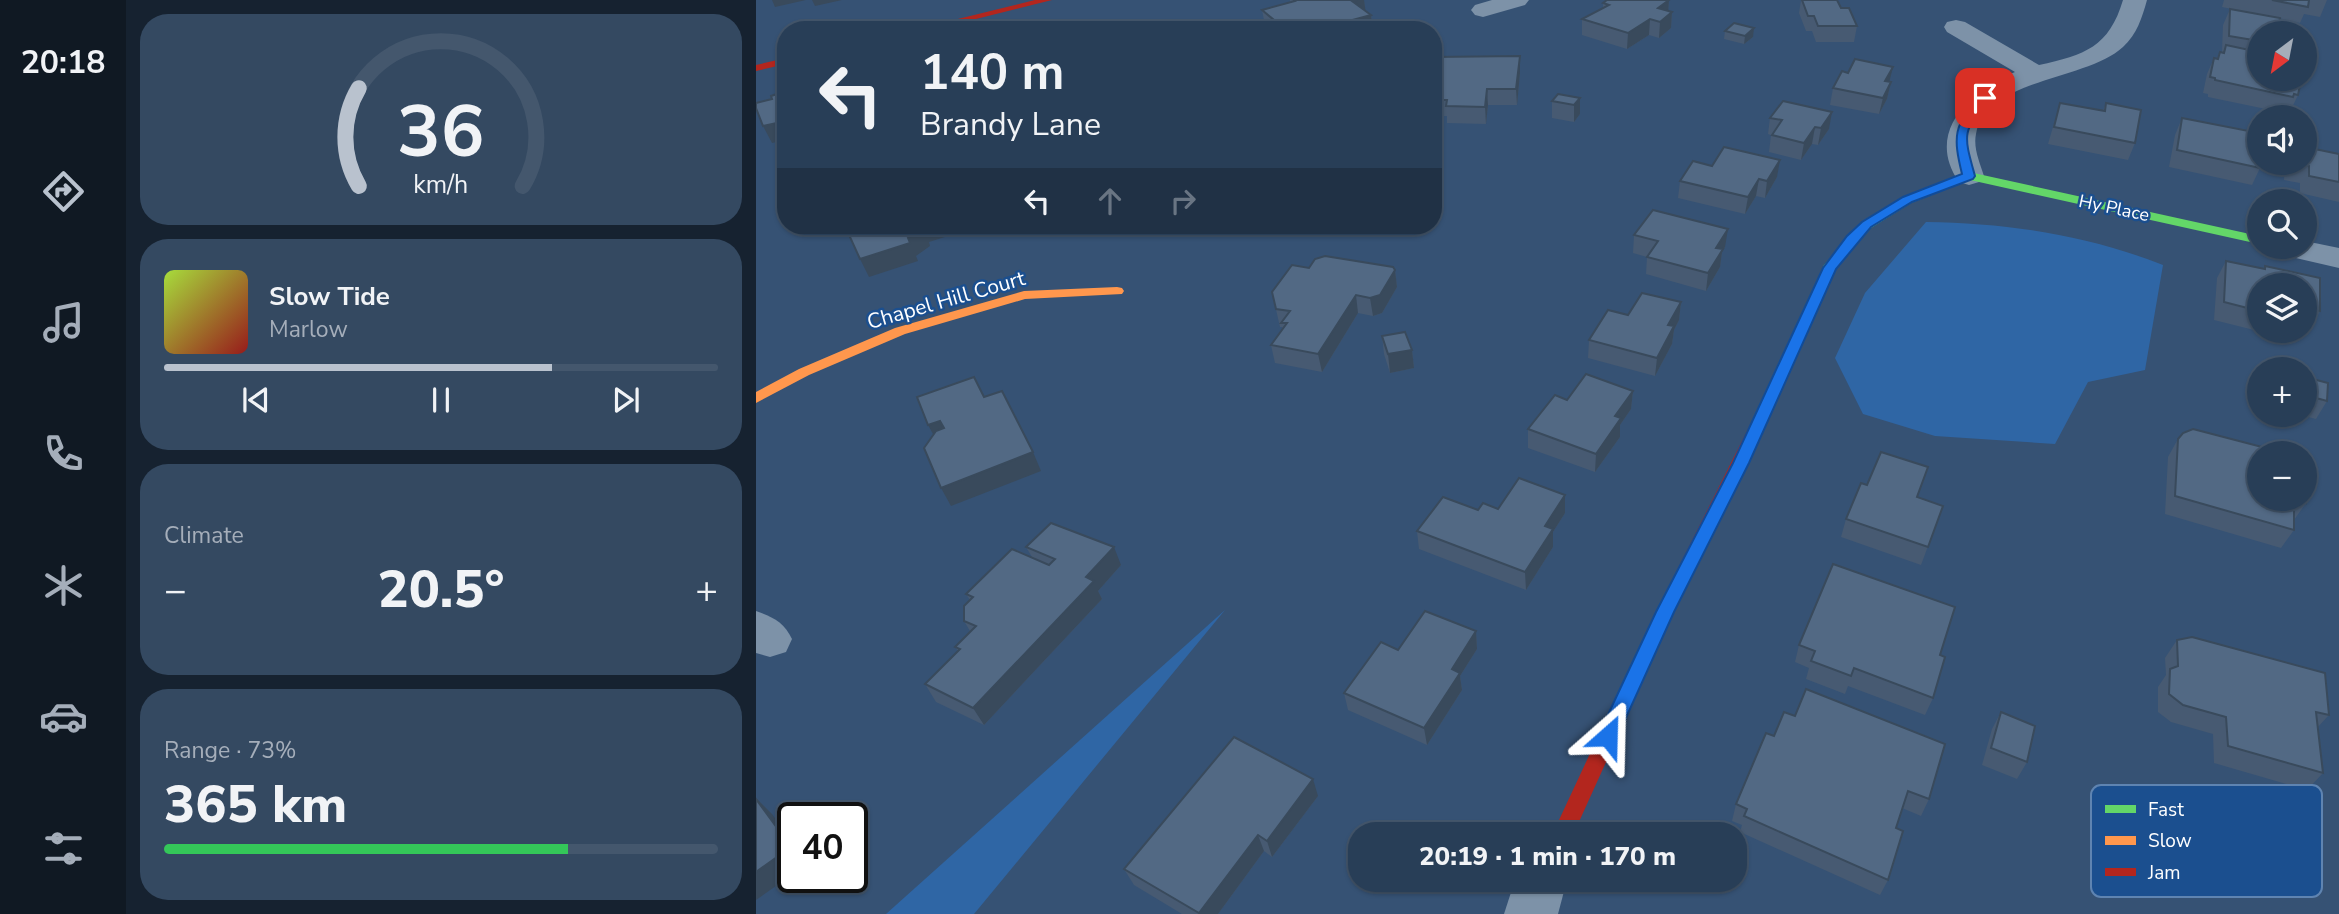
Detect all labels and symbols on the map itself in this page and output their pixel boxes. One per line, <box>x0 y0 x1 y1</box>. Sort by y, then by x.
north arrow <box>2247 21 2317 91</box>
pin <box>1955 68 2015 128</box>
street label: Hy Place <box>2076 189 2152 227</box>
street label: Chapel Hill Court <box>864 264 1029 336</box>
position arrow <box>1571 699 1645 773</box>
legend <box>2091 785 2322 897</box>
text: Fast <box>2148 797 2184 823</box>
speed limit sign: 40 <box>777 802 868 893</box>
text: Slow <box>2148 828 2192 854</box>
text: Jam <box>2147 860 2181 886</box>

